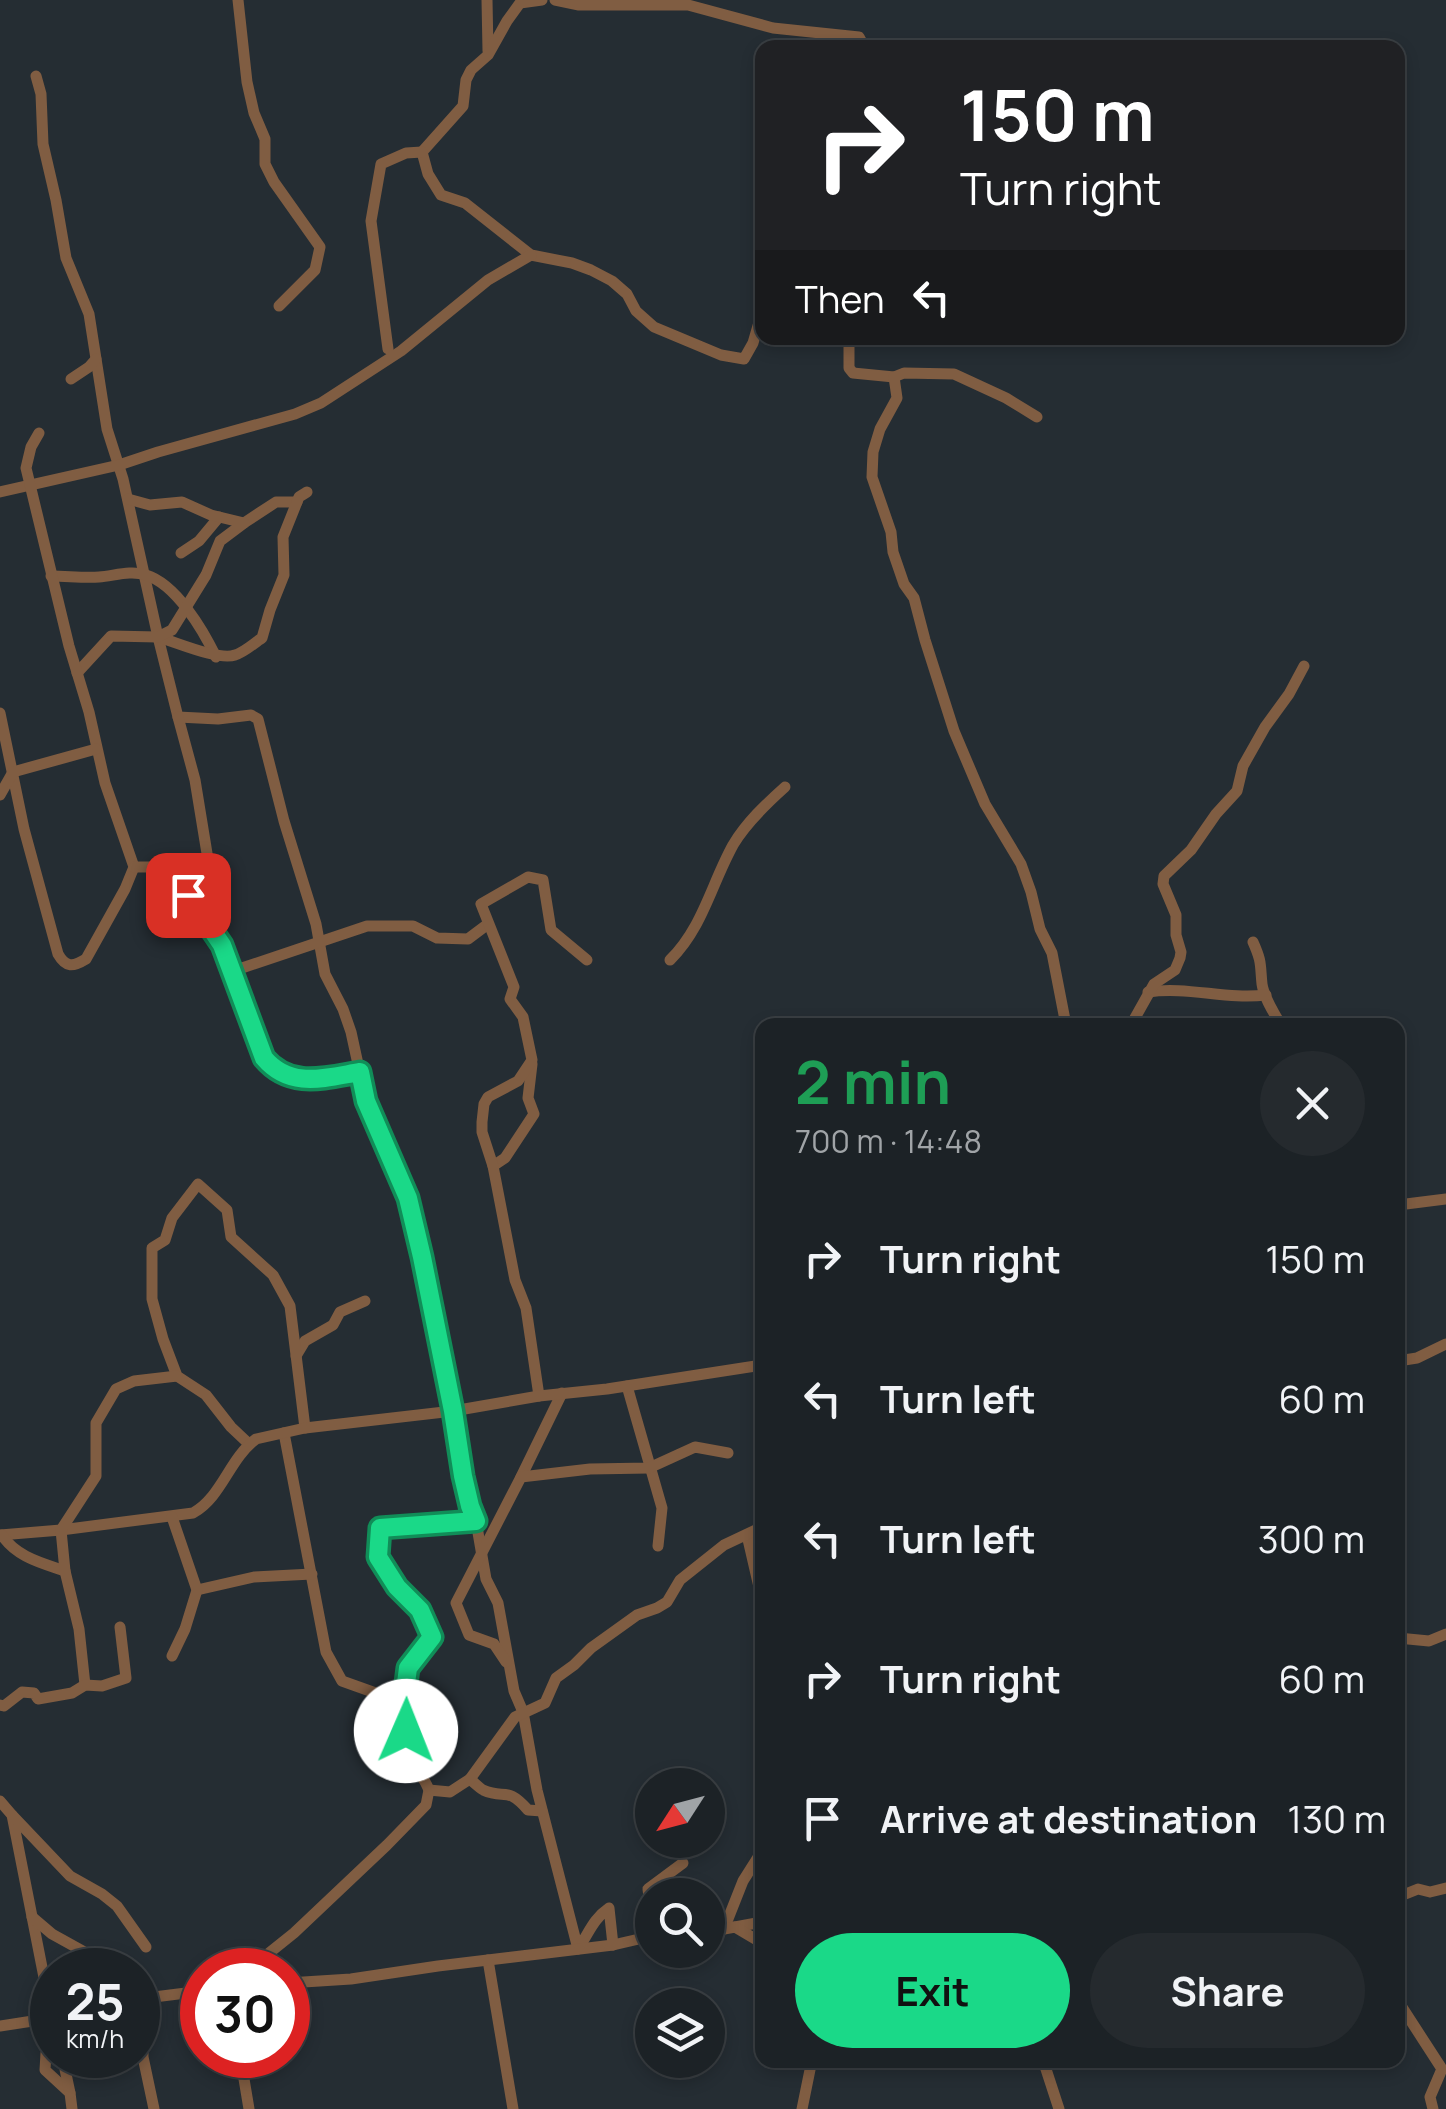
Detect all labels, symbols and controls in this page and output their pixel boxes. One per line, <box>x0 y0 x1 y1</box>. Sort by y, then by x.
text: 150 m <box>960 66 1155 162</box>
icon: right <box>795 80 925 210</box>
text: Turn right <box>960 157 1161 219</box>
icon: left <box>904 270 959 325</box>
text: Then <box>795 272 884 324</box>
pin <box>146 853 231 938</box>
icon: arrive <box>161 868 216 923</box>
text: 2 min <box>795 1040 951 1122</box>
button: close <box>1260 1051 1365 1156</box>
text: 700 m · 14:48 <box>795 1119 982 1163</box>
icon: right <box>795 1231 850 1286</box>
text: Turn right <box>880 1232 1061 1284</box>
text: 150 m <box>1265 1232 1365 1284</box>
icon: left <box>795 1371 850 1426</box>
text: Turn left <box>880 1372 1036 1424</box>
text: 60 m <box>1278 1372 1365 1424</box>
icon: left <box>795 1511 850 1566</box>
text: Turn left <box>880 1512 1036 1564</box>
text: 300 m <box>1258 1512 1365 1564</box>
icon: right <box>795 1651 850 1706</box>
text: Turn right <box>880 1652 1061 1704</box>
text: 60 m <box>1278 1652 1365 1704</box>
position arrow <box>354 1679 458 1783</box>
north arrow <box>635 1768 725 1858</box>
map controls <box>635 1768 725 2078</box>
icon: arrive <box>795 1791 850 1846</box>
text: Arrive at destination <box>880 1792 1257 1844</box>
text: 130 m <box>1287 1792 1386 1844</box>
button: search <box>635 1878 725 1968</box>
button: Exit <box>795 1933 1070 2048</box>
button: Share <box>1090 1933 1365 2048</box>
speed limit sign: 30 <box>180 1948 310 2078</box>
text: 25 <box>65 1967 125 2035</box>
button: layers <box>635 1988 725 2078</box>
text: km/h <box>66 2021 124 2056</box>

